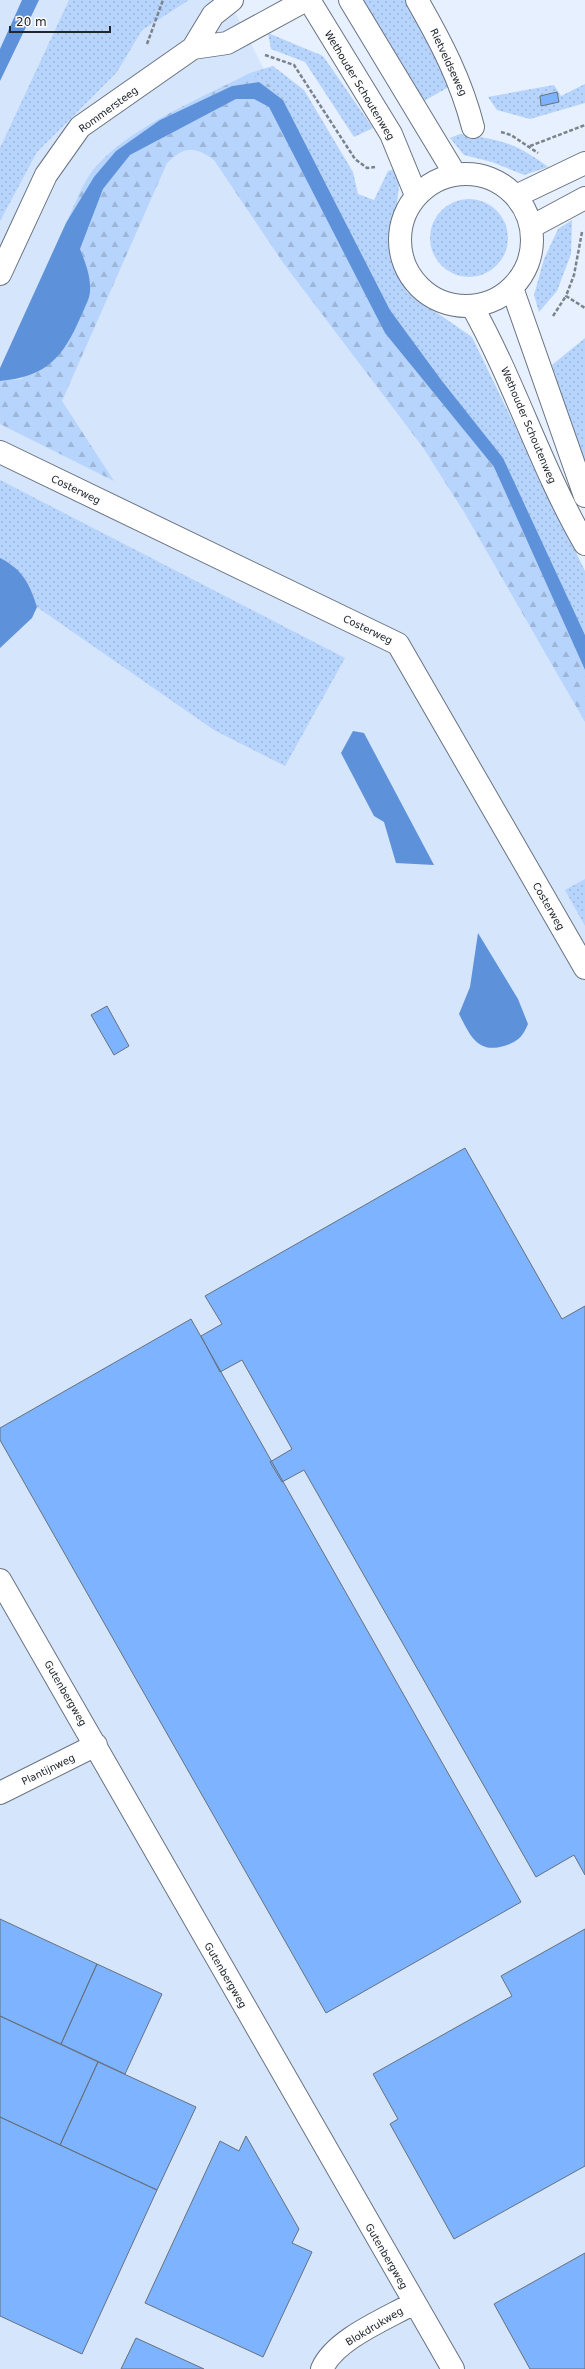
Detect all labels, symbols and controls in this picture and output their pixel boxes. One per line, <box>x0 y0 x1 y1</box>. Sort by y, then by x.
scale bar <box>10 8 110 34</box>
text: 20 m <box>16 15 47 29</box>
street label: Rietveldseweg <box>428 27 469 98</box>
street label: Wethouder Schoutenweg <box>322 29 397 142</box>
street label: Rommersteeg <box>77 84 140 134</box>
street label: Wethouder Schoutenweg <box>499 365 558 485</box>
street label: Costerweg <box>49 473 102 506</box>
street label: Costerweg <box>341 613 394 646</box>
street label: Costerweg <box>531 880 567 932</box>
street label: Gutenbergweg <box>42 1658 89 1728</box>
street label: Plantijnweg <box>20 1752 77 1787</box>
street label: Gutenbergweg <box>202 1940 249 2010</box>
street label: Gutenbergweg <box>363 2221 410 2291</box>
street label: Blokdrukweg <box>344 2305 405 2348</box>

